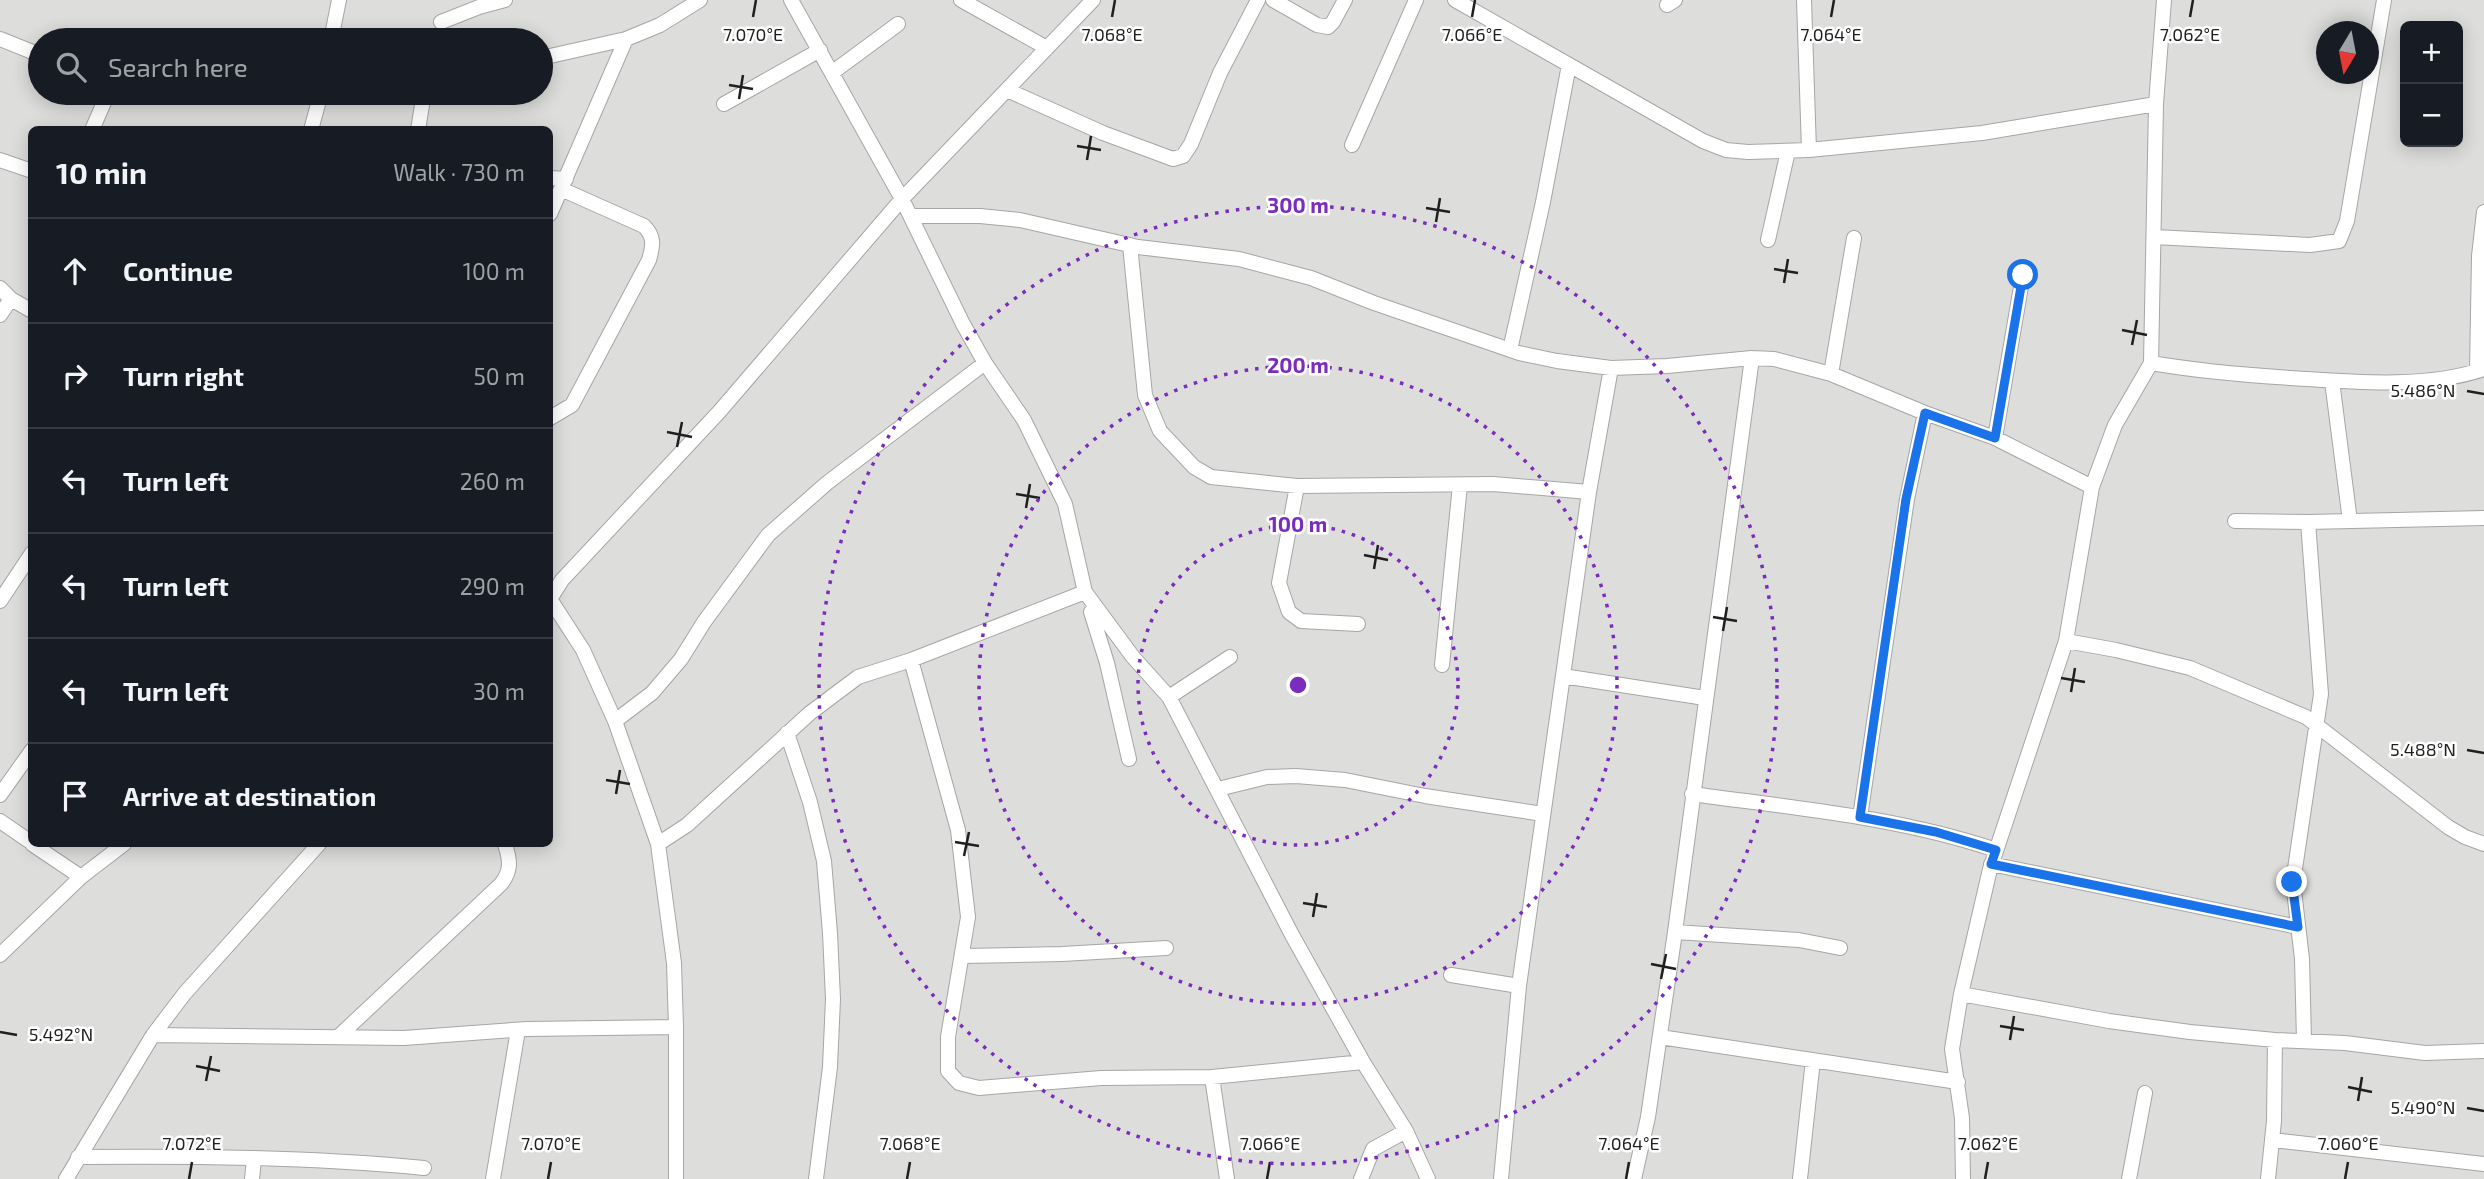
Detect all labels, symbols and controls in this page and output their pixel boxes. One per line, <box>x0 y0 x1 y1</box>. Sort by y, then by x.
north arrow <box>2316 21 2379 84</box>
map controls <box>2400 21 2463 147</box>
button: + <box>2400 21 2463 84</box>
text: 7.070°E <box>723 23 783 45</box>
text: 7.068°E <box>1081 23 1143 45</box>
text: 7.066°E <box>1442 23 1502 45</box>
text: 7.064°E <box>1800 23 1862 45</box>
text: 7.062°E <box>2160 23 2220 45</box>
search box <box>28 28 553 105</box>
icon: search <box>52 48 90 86</box>
text: Search here <box>108 51 248 82</box>
button: − <box>2400 84 2463 147</box>
text: 10 min <box>56 154 147 190</box>
text: Walk · 730 m <box>393 158 525 186</box>
text: 300 m <box>1267 192 1329 217</box>
icon: ahead <box>56 252 94 290</box>
text: Continue <box>123 255 233 286</box>
text: 100 m <box>463 257 525 285</box>
route start <box>2007 259 2038 290</box>
text: 200 m <box>1267 352 1329 377</box>
icon: right <box>56 357 94 395</box>
text: Turn right <box>123 360 244 391</box>
text: 50 m <box>474 362 525 390</box>
text: 5.486°N <box>2390 379 2456 401</box>
icon: left <box>56 462 94 500</box>
text: Turn left <box>123 465 229 496</box>
text: 260 m <box>460 467 525 495</box>
text: 100 m <box>1269 511 1327 536</box>
icon: left <box>56 567 94 605</box>
text: Turn left <box>123 570 229 601</box>
text: 290 m <box>460 572 525 600</box>
icon: left <box>56 672 94 710</box>
centre of rings <box>1286 673 1310 697</box>
text: Turn left <box>123 675 229 706</box>
text: 30 m <box>473 677 525 705</box>
text: 5.488°N <box>2390 738 2456 760</box>
icon: arrive <box>56 777 94 815</box>
text: Arrive at destination <box>123 780 376 811</box>
route end <box>2276 866 2307 897</box>
text: 5.492°N <box>29 1023 93 1045</box>
text: 5.490°N <box>2390 1096 2456 1118</box>
text: 7.072°E <box>162 1132 222 1154</box>
text: 7.070°E <box>521 1132 581 1154</box>
text: 7.068°E <box>879 1132 941 1154</box>
text: 7.066°E <box>1240 1132 1300 1154</box>
text: 7.064°E <box>1598 1132 1660 1154</box>
text: 7.062°E <box>1958 1132 2018 1154</box>
text: 7.060°E <box>2317 1132 2379 1154</box>

